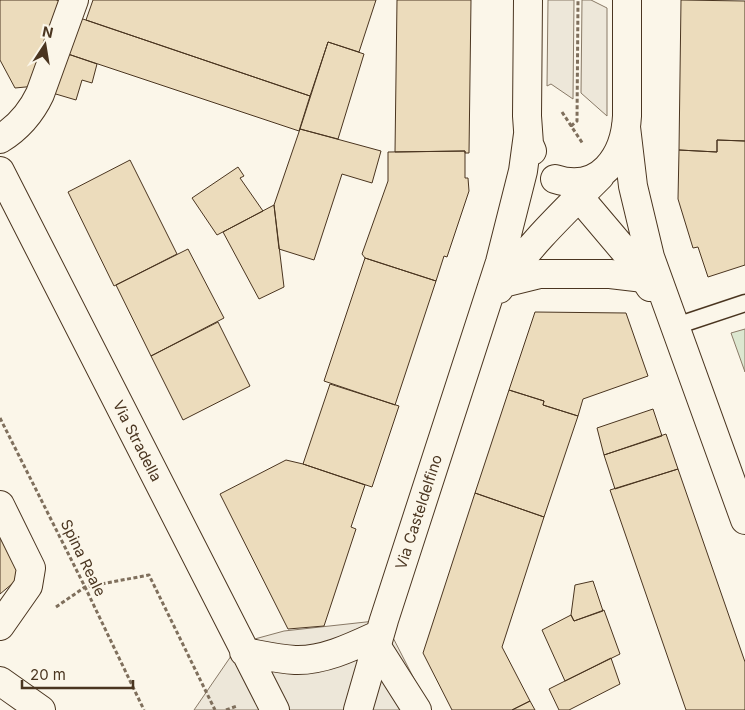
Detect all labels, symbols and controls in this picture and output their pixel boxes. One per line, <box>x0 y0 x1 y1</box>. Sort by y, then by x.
north arrow <box>20 20 70 70</box>
text: N <box>41 22 55 41</box>
street label: Via Stradella <box>109 397 166 485</box>
street label: Via Casteldelfino <box>391 452 446 572</box>
street label: Spina Reale <box>57 516 110 599</box>
scale bar <box>22 658 134 690</box>
text: 20 m <box>30 665 66 684</box>

